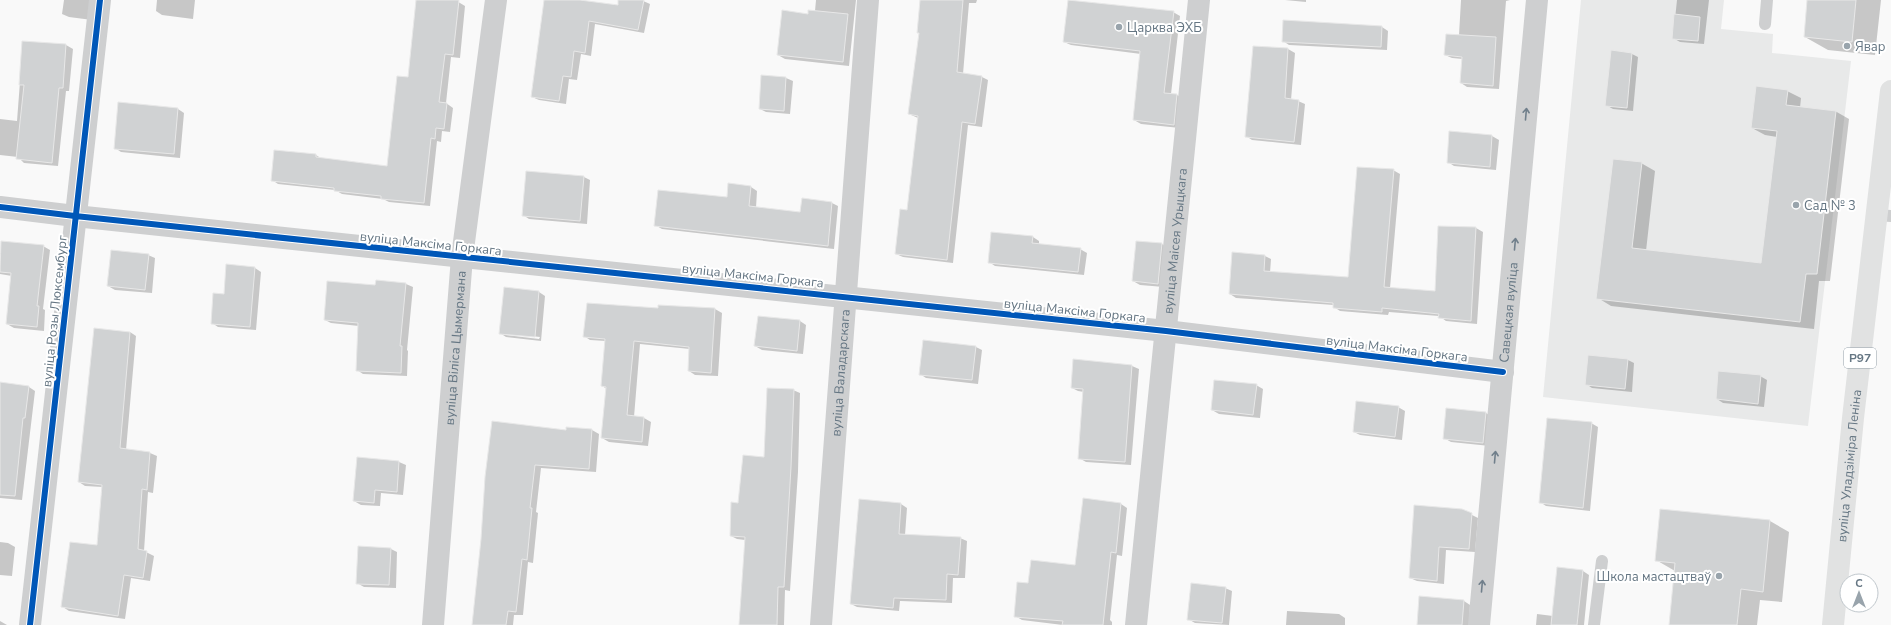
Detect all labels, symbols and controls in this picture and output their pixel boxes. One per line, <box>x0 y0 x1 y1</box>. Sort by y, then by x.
place label: Царква ЭХБ <box>1127 19 1202 37</box>
marker: Царква ЭХБ <box>1114 22 1124 32</box>
place label: Явар <box>1855 38 1886 56</box>
marker: Явар <box>1842 41 1852 51</box>
one-way arrow <box>1523 108 1530 121</box>
street label: вуліца Маісея Урыцкага <box>1159 167 1192 315</box>
place label: Сад № 3 <box>1804 197 1856 215</box>
marker: Сад № 3 <box>1791 200 1801 210</box>
street label: вуліца Максіма Горкага <box>359 228 503 260</box>
street label: вуліца Розы Люксембург <box>38 234 72 388</box>
one-way arrow <box>1511 238 1518 251</box>
street label: вуліца Максіма Горкага <box>681 260 825 292</box>
street label: Савецкая вуліца <box>1495 261 1523 363</box>
street label: вуліца Віліса Цымермана <box>441 270 471 426</box>
street label: вуліца Максіма Горкага <box>1003 295 1147 327</box>
street label: вуліца Валадарскага <box>827 308 855 437</box>
street label: вуліца Максіма Горкага <box>1325 331 1469 367</box>
road number: Р97 <box>1844 348 1876 368</box>
street label: вуліца Уладзіміра Леніна <box>1833 389 1866 543</box>
one-way arrow <box>1491 451 1499 464</box>
place label: Школа мастацтваў <box>1596 568 1711 586</box>
marker: Школа мастацтваў <box>1714 571 1724 581</box>
north arrow <box>1839 573 1879 613</box>
text: С <box>1855 576 1863 591</box>
one-way arrow <box>1479 580 1486 593</box>

